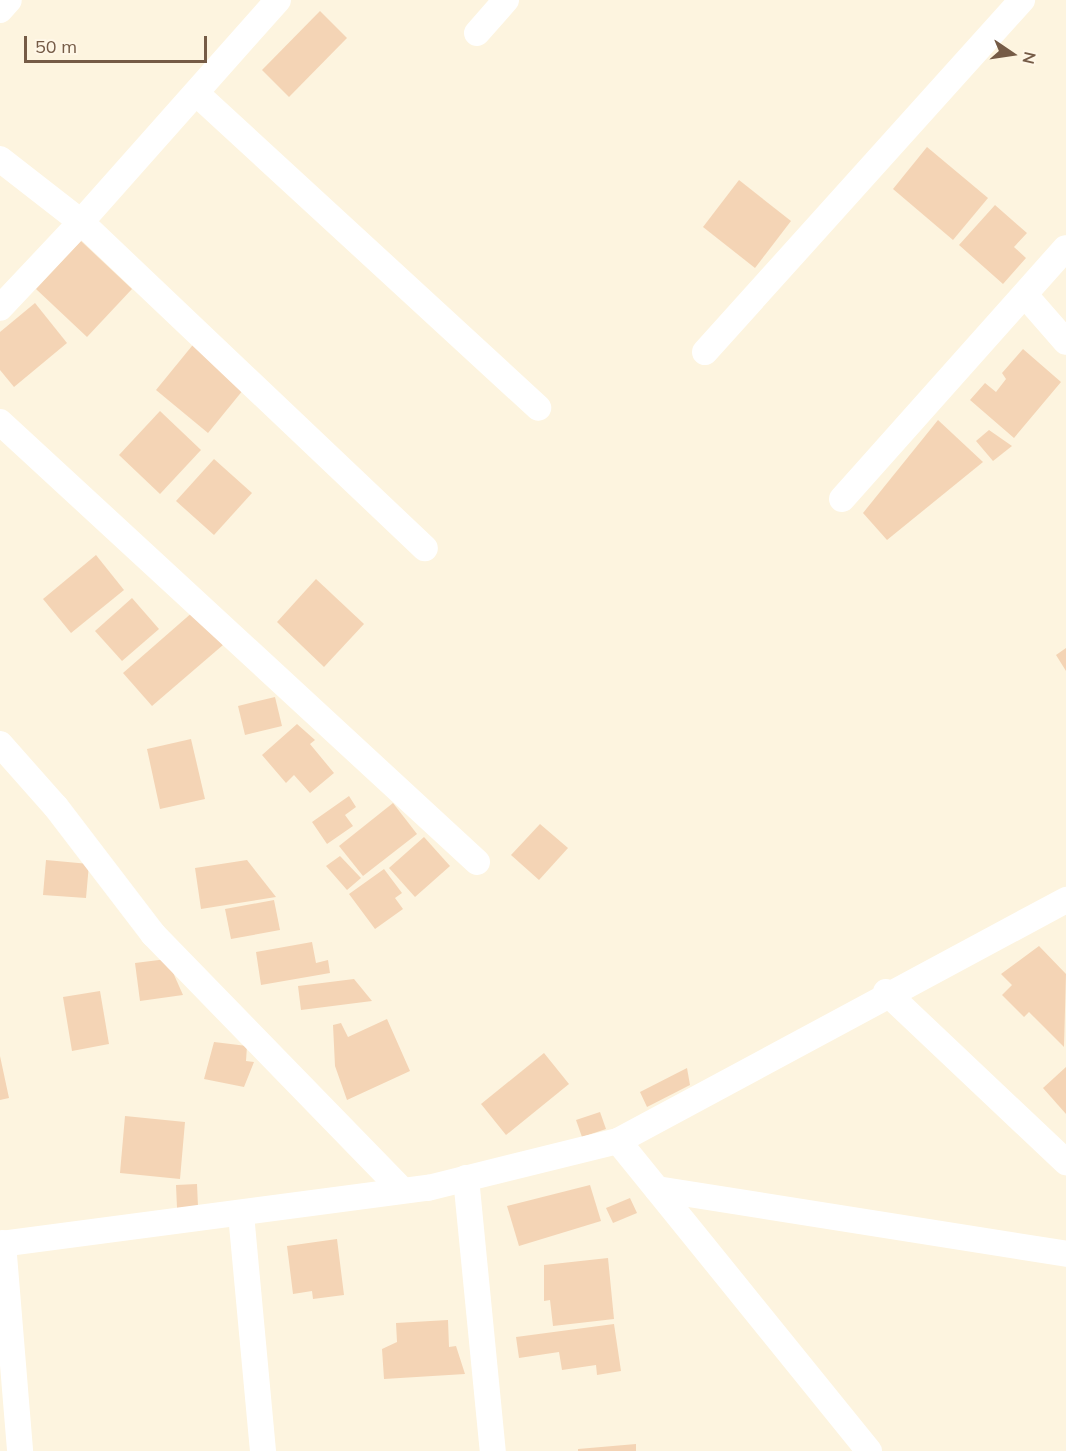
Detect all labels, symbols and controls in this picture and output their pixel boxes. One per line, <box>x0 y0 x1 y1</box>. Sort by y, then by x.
scale bar <box>27 24 210 62</box>
north arrow <box>982 24 1042 84</box>
text: 50 m <box>35 35 77 58</box>
text: N <box>1018 50 1041 66</box>

